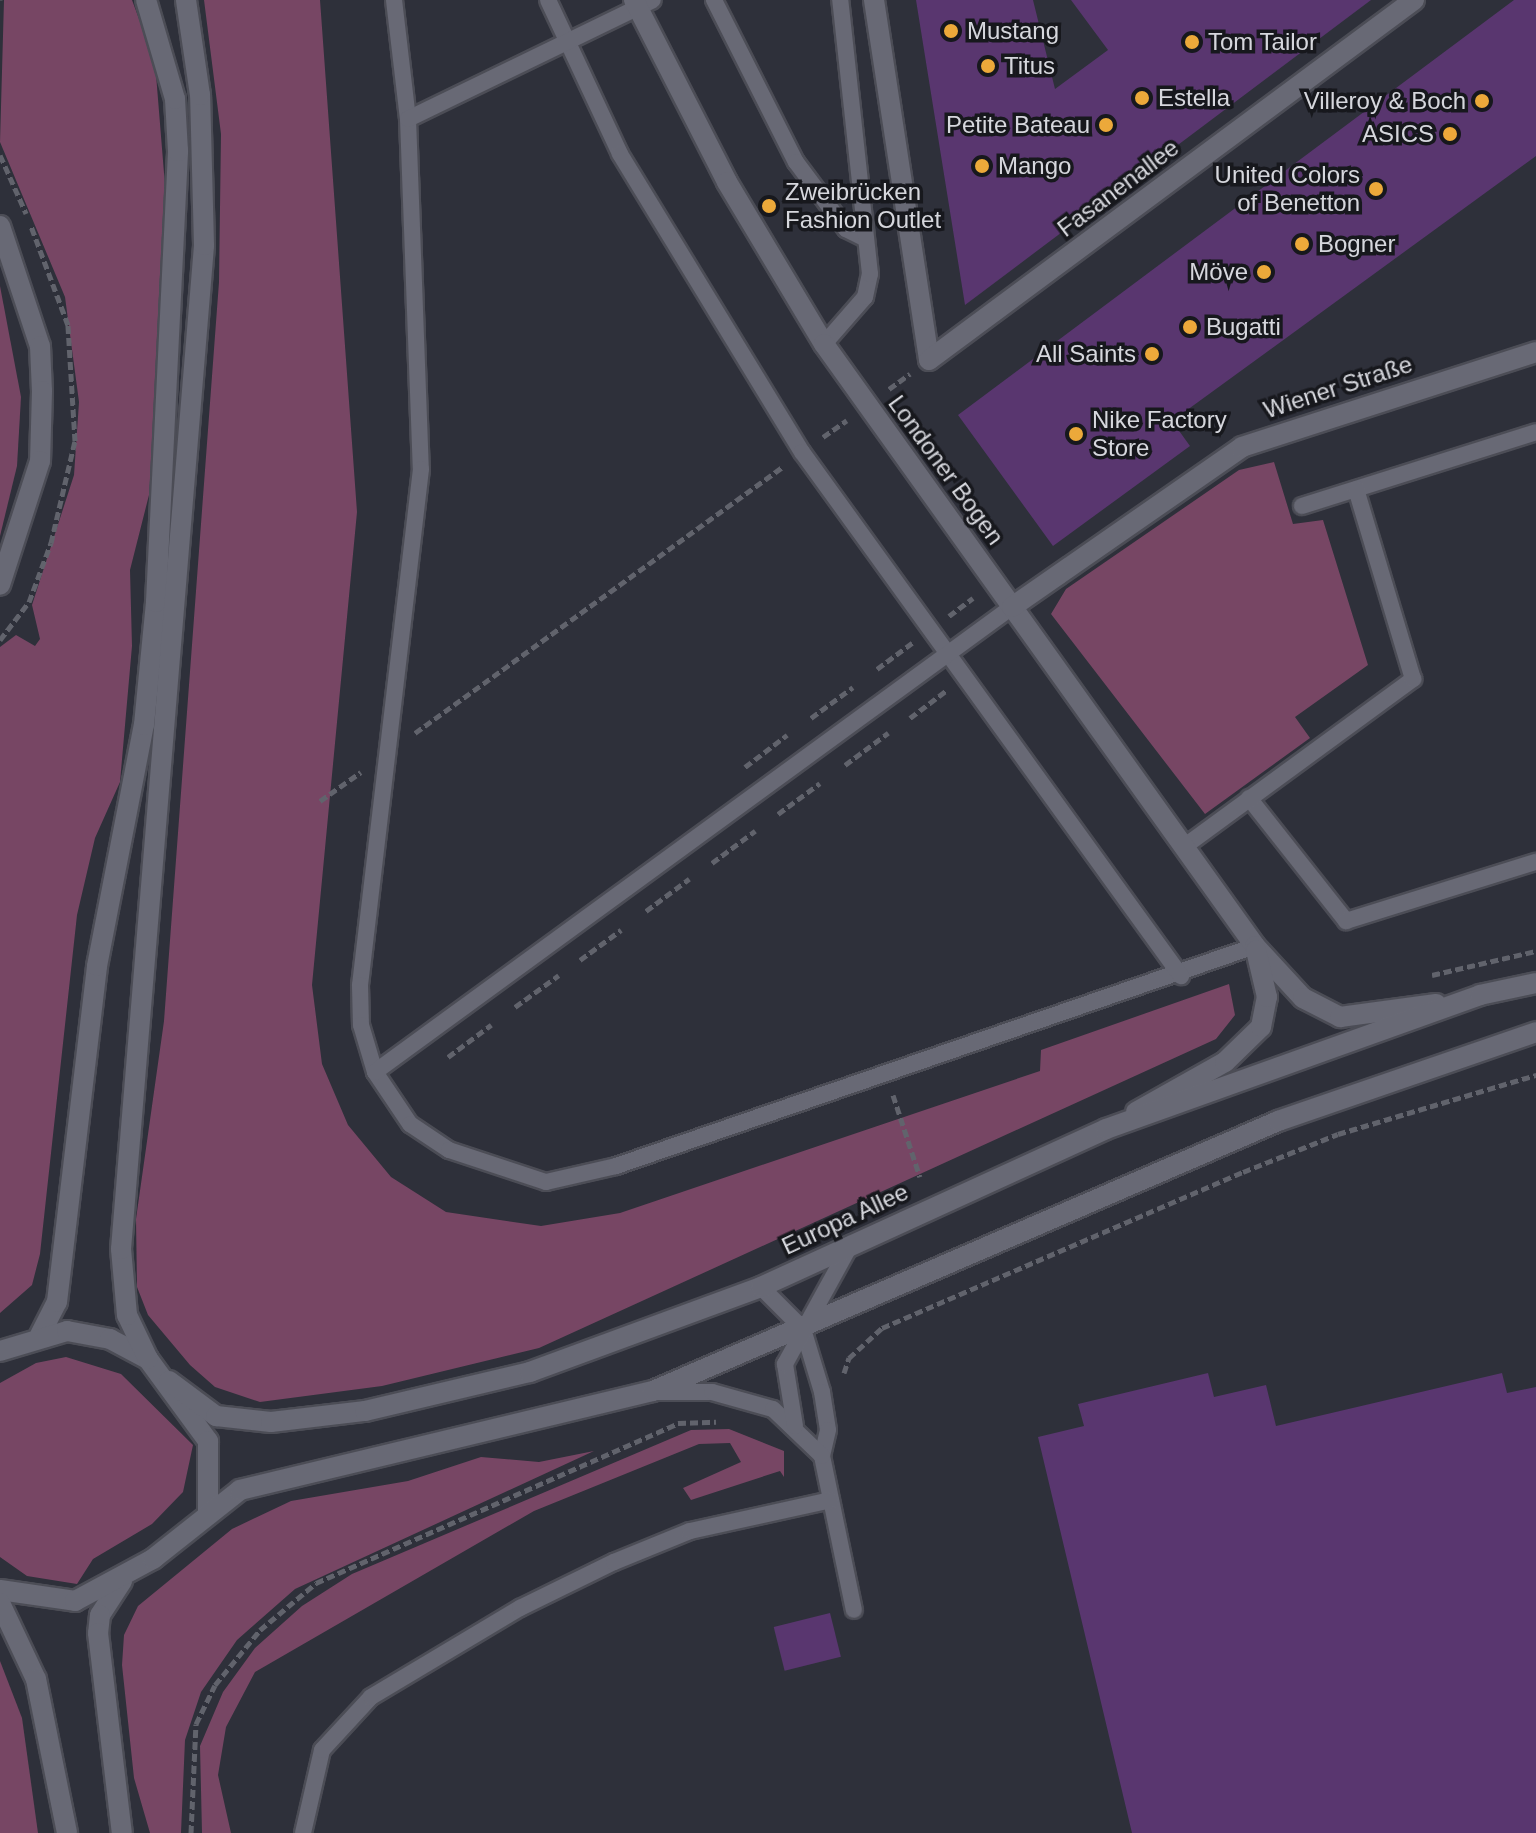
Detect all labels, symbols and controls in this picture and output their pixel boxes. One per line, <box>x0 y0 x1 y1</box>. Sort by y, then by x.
place label: Mustang <box>967 17 1059 45</box>
marker: Mustang <box>942 22 960 40</box>
place label: Tom Tailor <box>1208 28 1317 56</box>
marker: Tom Tailor <box>1183 33 1201 51</box>
place label: Titus <box>1004 52 1055 80</box>
marker: Titus <box>979 57 997 75</box>
place label: Estella <box>1158 84 1230 112</box>
place label: Villeroy & Boch <box>1304 87 1466 115</box>
marker: Estella <box>1133 89 1151 107</box>
marker: Villeroy & Boch <box>1473 92 1491 110</box>
place label: Petite Bateau <box>946 111 1090 139</box>
marker: Petite Bateau <box>1097 116 1115 134</box>
place label: ASICS <box>1362 120 1434 148</box>
marker: ASICS <box>1441 125 1459 143</box>
street label: Fasanenallee <box>1052 133 1184 243</box>
place label: Mango <box>998 152 1071 180</box>
marker: Mango <box>973 157 991 175</box>
place label: United Colors of Benetton <box>1215 161 1360 217</box>
place label: Zweibrücken Fashion Outlet <box>785 178 941 234</box>
marker: United Colors of Benetton <box>1367 180 1385 198</box>
marker: Zweibrücken Fashion Outlet <box>760 197 778 215</box>
place label: Bogner <box>1318 230 1395 258</box>
marker: Bogner <box>1293 235 1311 253</box>
place label: Möve <box>1189 258 1248 286</box>
marker: Möve <box>1255 263 1273 281</box>
place label: Bugatti <box>1206 313 1281 341</box>
marker: Bugatti <box>1181 318 1199 336</box>
place label: All Saints <box>1036 340 1136 368</box>
marker: All Saints <box>1143 345 1161 363</box>
street label: Wiener Straße <box>1260 349 1416 425</box>
street label: Londoner Bogen <box>882 390 1010 550</box>
place label: Nike Factory Store <box>1092 406 1227 462</box>
marker: Nike Factory Store <box>1067 425 1085 443</box>
street label: Europa Allee <box>777 1177 913 1261</box>

